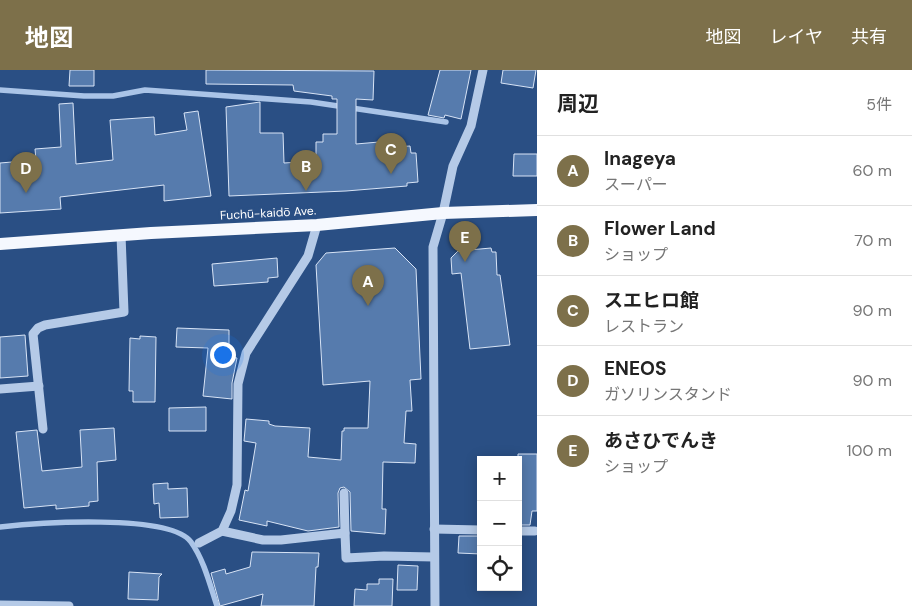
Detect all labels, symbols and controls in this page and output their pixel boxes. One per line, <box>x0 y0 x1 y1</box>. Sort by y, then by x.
text: 地図 <box>25 22 73 53</box>
text: 地図 <box>706 25 742 49</box>
text: レイヤ <box>770 25 823 49</box>
text: 共有 <box>851 25 887 49</box>
text: 周辺 <box>557 90 599 118</box>
text: 5件 <box>866 94 892 115</box>
pin: C <box>375 133 407 174</box>
text: Inageya <box>604 146 676 171</box>
pin: B <box>290 150 322 191</box>
pin: D <box>10 152 42 193</box>
text: A <box>567 160 579 181</box>
text: 60 m <box>852 160 892 181</box>
text: スーパー <box>604 174 668 195</box>
street label: Fuchū-kaidō Ave. <box>220 202 316 224</box>
text: Flower Land <box>604 216 716 241</box>
pin: E <box>449 221 481 262</box>
text: B <box>568 230 578 251</box>
text: 70 m <box>854 230 892 251</box>
text: ショップ <box>604 244 668 265</box>
pin: A <box>352 265 384 306</box>
text: スエヒロ館 <box>604 288 699 313</box>
text: C <box>567 300 579 321</box>
text: 90 m <box>852 300 892 321</box>
text: レストラン <box>604 316 684 337</box>
your location <box>210 342 236 368</box>
text: ENEOS <box>604 356 666 381</box>
text: D <box>567 370 579 391</box>
text: 90 m <box>852 370 892 391</box>
text: ガソリンスタンド <box>604 384 732 405</box>
text: あさひでんき <box>604 428 718 453</box>
text: E <box>568 440 578 461</box>
text: 100 m <box>847 440 892 461</box>
map controls <box>477 456 522 591</box>
button: + <box>477 456 522 501</box>
text: ショップ <box>604 456 668 477</box>
button: − <box>477 501 522 546</box>
button: locate <box>477 546 522 591</box>

